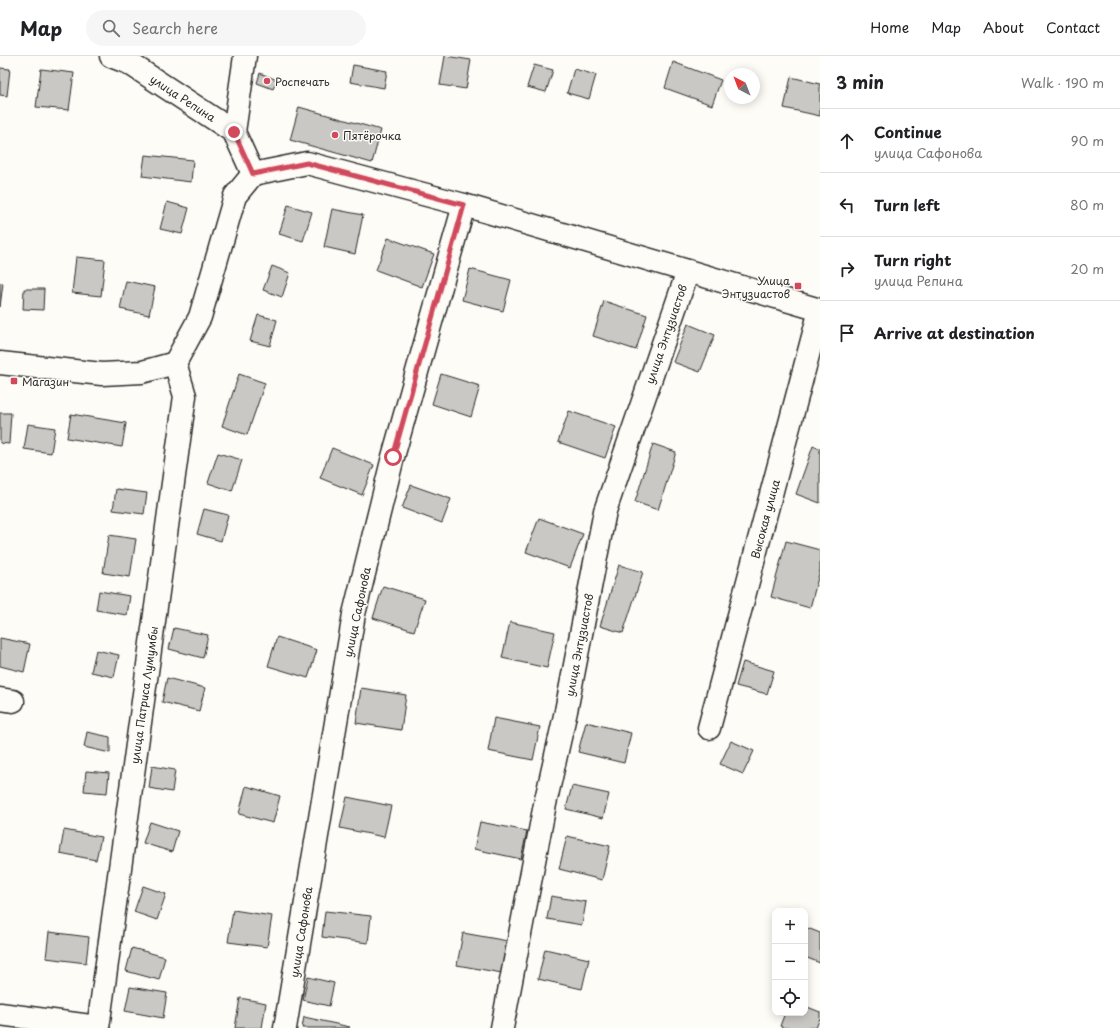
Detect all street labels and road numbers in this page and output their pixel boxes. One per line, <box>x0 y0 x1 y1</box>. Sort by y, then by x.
street label: улица Репина <box>147 70 219 126</box>
street label: улица Энтузиастов <box>641 282 691 386</box>
street label: Высокая улица <box>746 477 784 561</box>
street label: улица Сафонова <box>339 565 375 659</box>
street label: улица Энтузиастов <box>561 592 597 698</box>
street label: улица Патриса Лумумбы <box>126 625 162 765</box>
street label: улица Сафонова <box>285 885 317 979</box>

